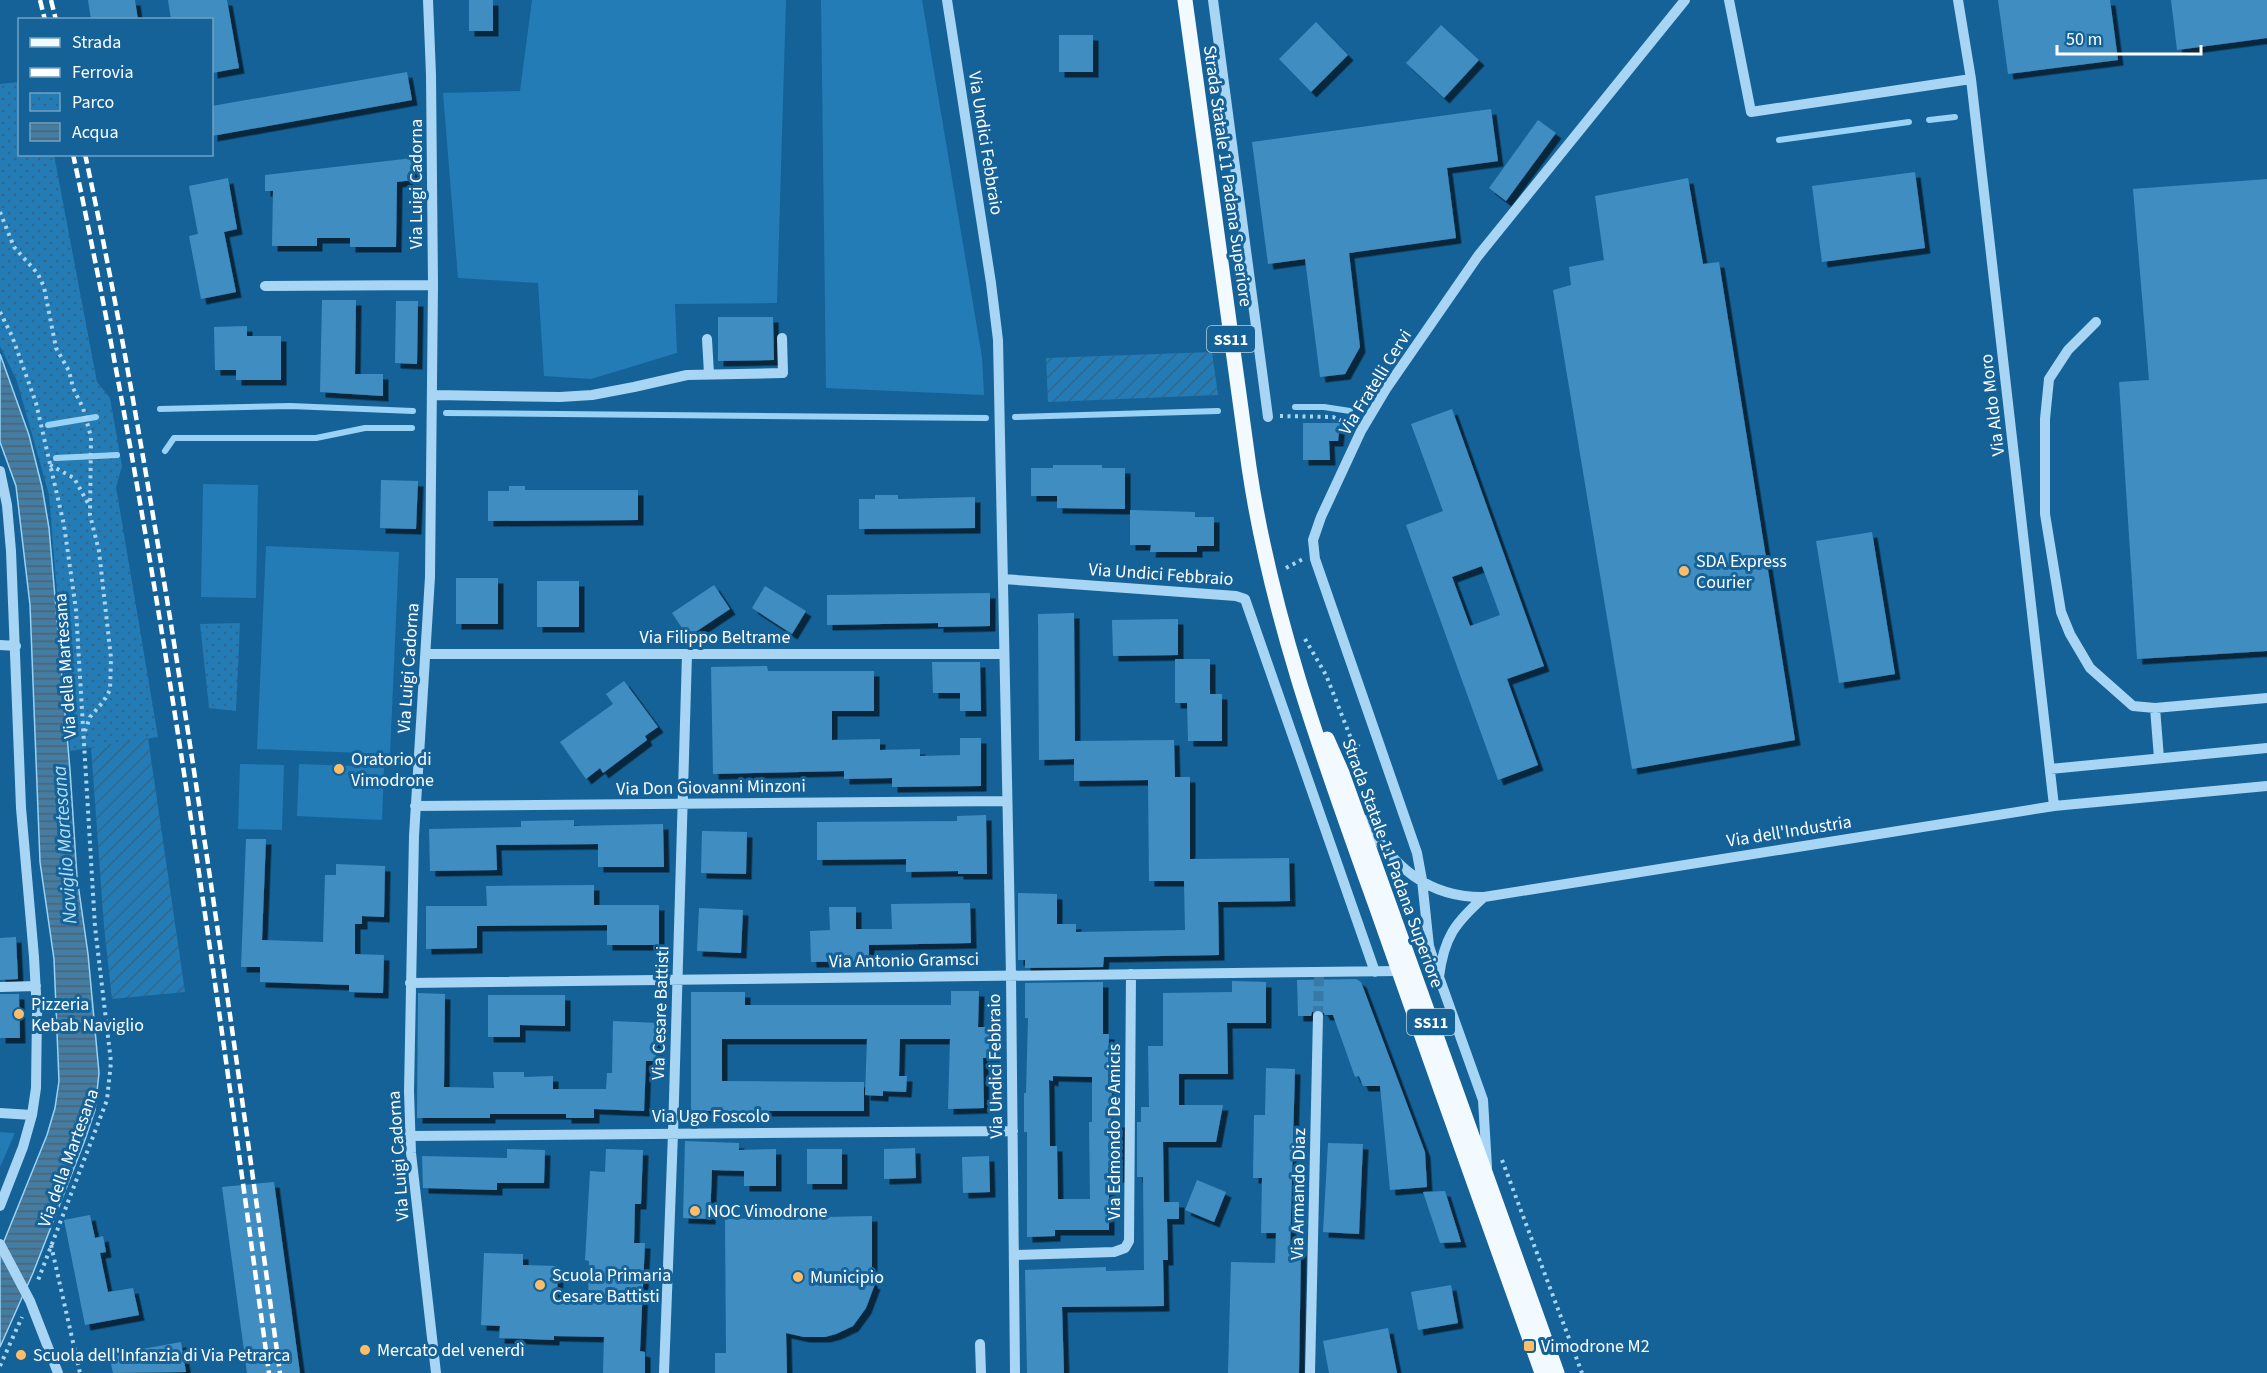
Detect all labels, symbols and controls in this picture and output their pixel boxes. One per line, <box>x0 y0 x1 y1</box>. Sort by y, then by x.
legend <box>18 18 213 156</box>
scale bar <box>2057 18 2201 56</box>
text: 50 m <box>2066 27 2102 52</box>
text: Strada <box>72 30 121 55</box>
street label: Strada Statale 11 Padana Superiore <box>1197 44 1258 308</box>
text: Ferrovia <box>72 60 133 85</box>
street label: Via Undici Febbraio <box>962 69 1009 217</box>
text: Parco <box>72 90 114 115</box>
street label: Via Luigi Cadorna <box>404 119 429 249</box>
text: Acqua <box>72 120 118 145</box>
street label: Via Fratelli Cervi <box>1333 325 1418 440</box>
road number: SS11 <box>1207 326 1255 352</box>
street label: Via Aldo Moro <box>1974 352 2011 457</box>
place label: SDA Express Courier <box>1696 549 1787 595</box>
street label: Via Undici Febbraio <box>1088 557 1234 592</box>
marker: SDA Express Courier <box>1677 564 1691 578</box>
street label: Via della Martesana <box>48 592 83 740</box>
street label: Via Luigi Cadorna <box>391 602 426 734</box>
street label: Via Filippo Beltrame <box>640 625 791 650</box>
street label: Strada Statale 11 Padana Superiore <box>1336 735 1449 991</box>
place label: Oratorio di Vimodrone <box>351 747 434 793</box>
marker: Oratorio di Vimodrone <box>332 762 346 776</box>
water label: Naviglio Martesana <box>45 764 85 925</box>
street label: Via Don Giovanni Minzoni <box>616 773 806 802</box>
street label: Via dell'Industria <box>1725 809 1853 854</box>
street label: Via Cesare Battisti <box>646 946 675 1080</box>
street label: Via Antonio Gramsci <box>829 947 979 974</box>
place label: Pizzeria Kebab Naviglio <box>31 992 144 1038</box>
street label: Via Undici Febbraio <box>982 993 1009 1139</box>
marker: Pizzeria Kebab Naviglio <box>12 1007 26 1021</box>
road number: SS11 <box>1407 1009 1455 1035</box>
street label: Via Edmondo De Amicis <box>1102 1044 1127 1220</box>
street label: Via della Martesana <box>32 1085 105 1231</box>
street label: Via Luigi Cadorna <box>381 1090 416 1222</box>
street label: Via Ugo Foscolo <box>652 1104 770 1129</box>
street label: Via Armando Diaz <box>1285 1128 1312 1260</box>
place label: NOC Vimodrone <box>707 1199 828 1224</box>
marker: NOC Vimodrone <box>688 1204 702 1218</box>
place label: Scuola Primaria Cesare Battisti <box>552 1263 671 1309</box>
place label: Municipio <box>810 1265 884 1290</box>
marker: Municipio <box>791 1270 805 1284</box>
marker: Scuola Primaria Cesare Battisti <box>533 1278 547 1292</box>
place label: Vimodrone M2 <box>1541 1334 1650 1359</box>
place label: Mercato del venerdì <box>377 1338 525 1363</box>
marker: Vimodrone M2 <box>1522 1339 1536 1353</box>
place label: Scuola dell'Infanzia di Via Petrarca <box>33 1343 290 1368</box>
marker: Mercato del venerdì <box>358 1343 372 1357</box>
marker: Scuola dell'Infanzia di Via Petrarca <box>14 1348 28 1362</box>

